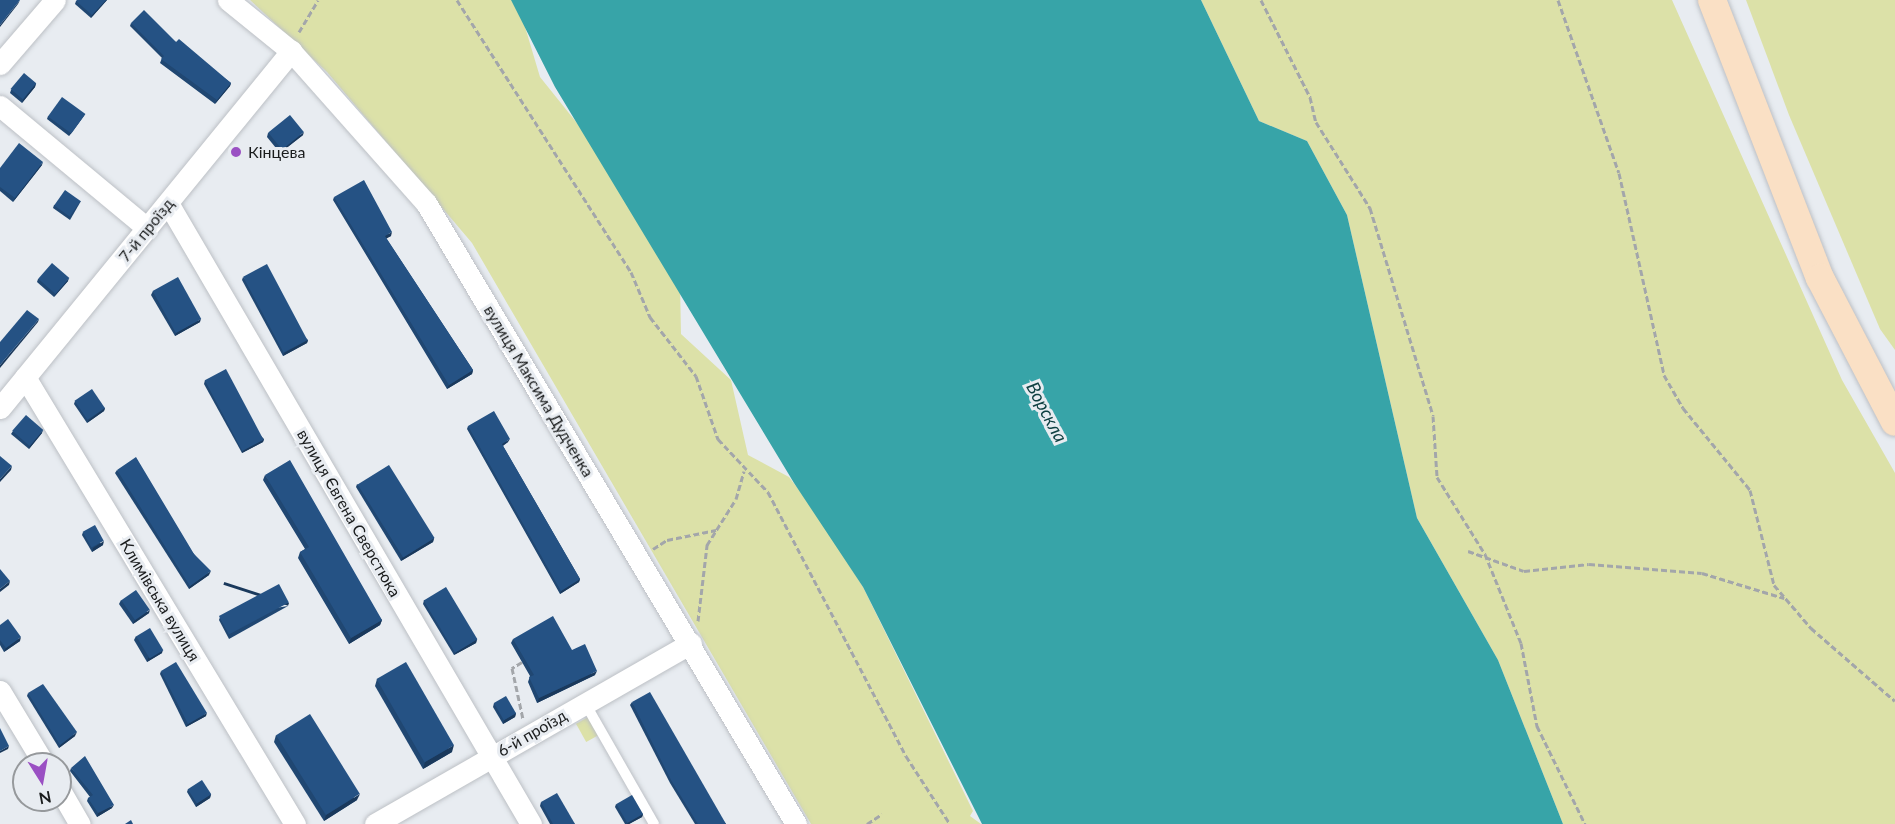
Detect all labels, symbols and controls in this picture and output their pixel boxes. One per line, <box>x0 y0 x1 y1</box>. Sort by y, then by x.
place label: Кінцева <box>248 142 305 162</box>
marker: Кінцева <box>229 145 243 159</box>
street label: 7-й проїзд <box>114 194 178 266</box>
street label: вулиця Максима Дудченка <box>480 302 598 480</box>
water label: Ворскла <box>1022 378 1072 446</box>
street label: вулиця Євгена Сверстюка <box>293 426 405 600</box>
street label: Климівська вулиця <box>116 535 204 665</box>
street label: 6-й проїзд <box>494 706 570 760</box>
north arrow <box>12 752 72 812</box>
text: N <box>37 788 53 809</box>

